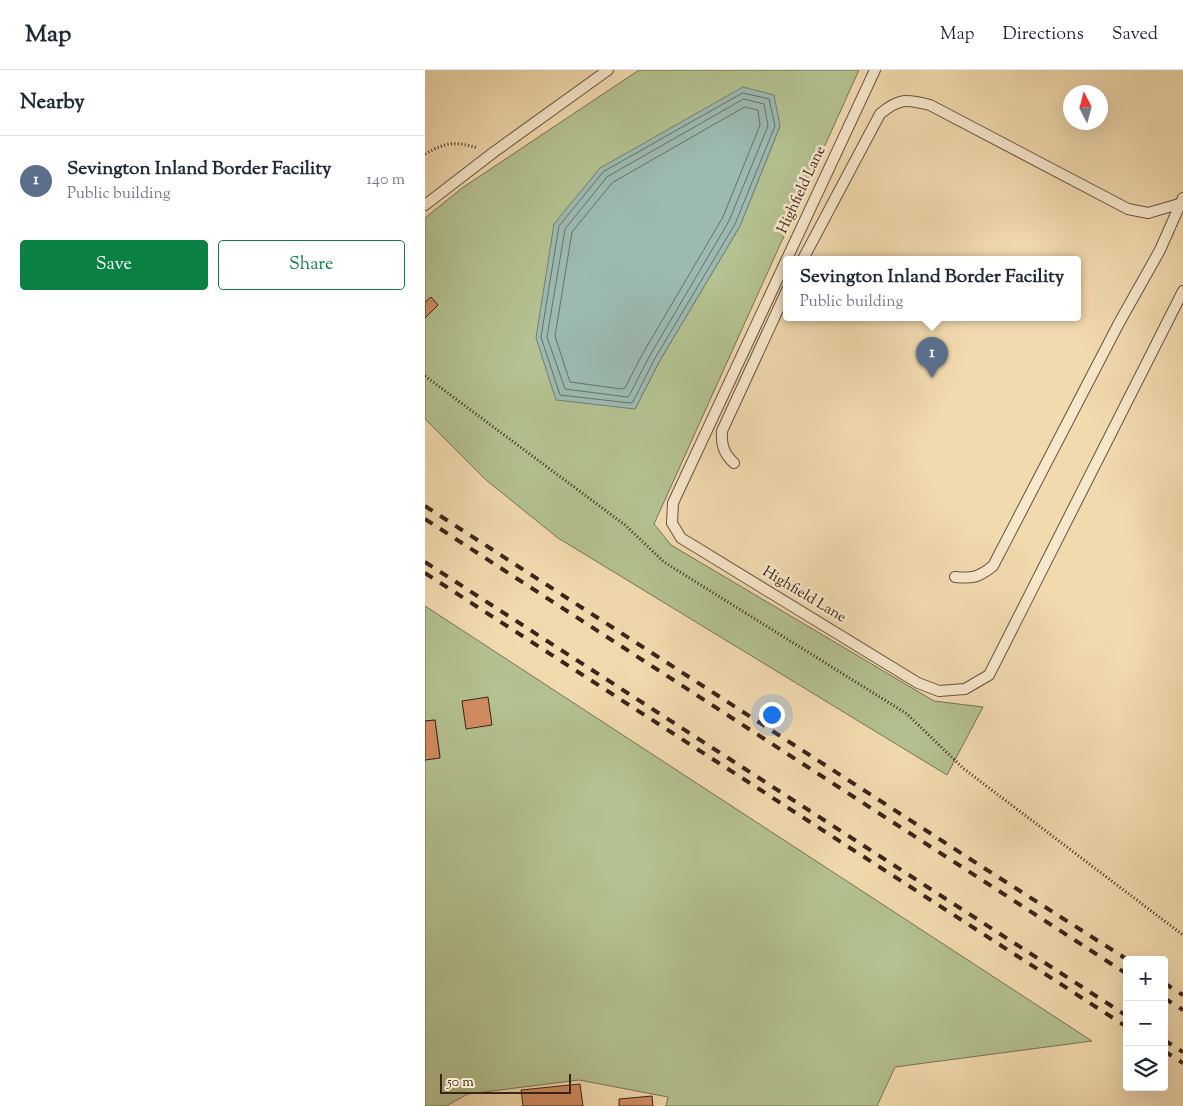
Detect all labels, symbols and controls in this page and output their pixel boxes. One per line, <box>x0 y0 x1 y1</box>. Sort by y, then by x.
text: Map <box>25 18 71 52</box>
text: Map <box>940 22 975 48</box>
text: Directions <box>1003 22 1084 48</box>
text: Saved <box>1112 22 1158 48</box>
north arrow <box>1063 85 1108 130</box>
text: Nearby <box>20 88 85 118</box>
street label: Highfield Lane <box>772 143 832 237</box>
text: Sevington Inland Border Facility <box>67 156 331 183</box>
text: 1 <box>33 169 39 192</box>
text: 140 m <box>367 169 405 192</box>
text: Public building <box>67 183 171 206</box>
button: Save <box>20 240 208 290</box>
button: Share <box>218 240 405 290</box>
popup <box>783 256 1081 321</box>
text: Sevington Inland Border Facility <box>800 264 1064 291</box>
text: Public building <box>800 291 903 314</box>
pin: 1 <box>916 337 948 378</box>
street label: Highfield Lane <box>758 562 850 628</box>
your location <box>759 702 785 728</box>
map controls <box>1123 956 1168 1091</box>
button: + <box>1123 956 1168 1001</box>
button: − <box>1123 1001 1168 1046</box>
button: layers <box>1123 1046 1168 1091</box>
scale bar <box>440 1071 571 1094</box>
text: 50 m <box>447 1073 474 1093</box>

